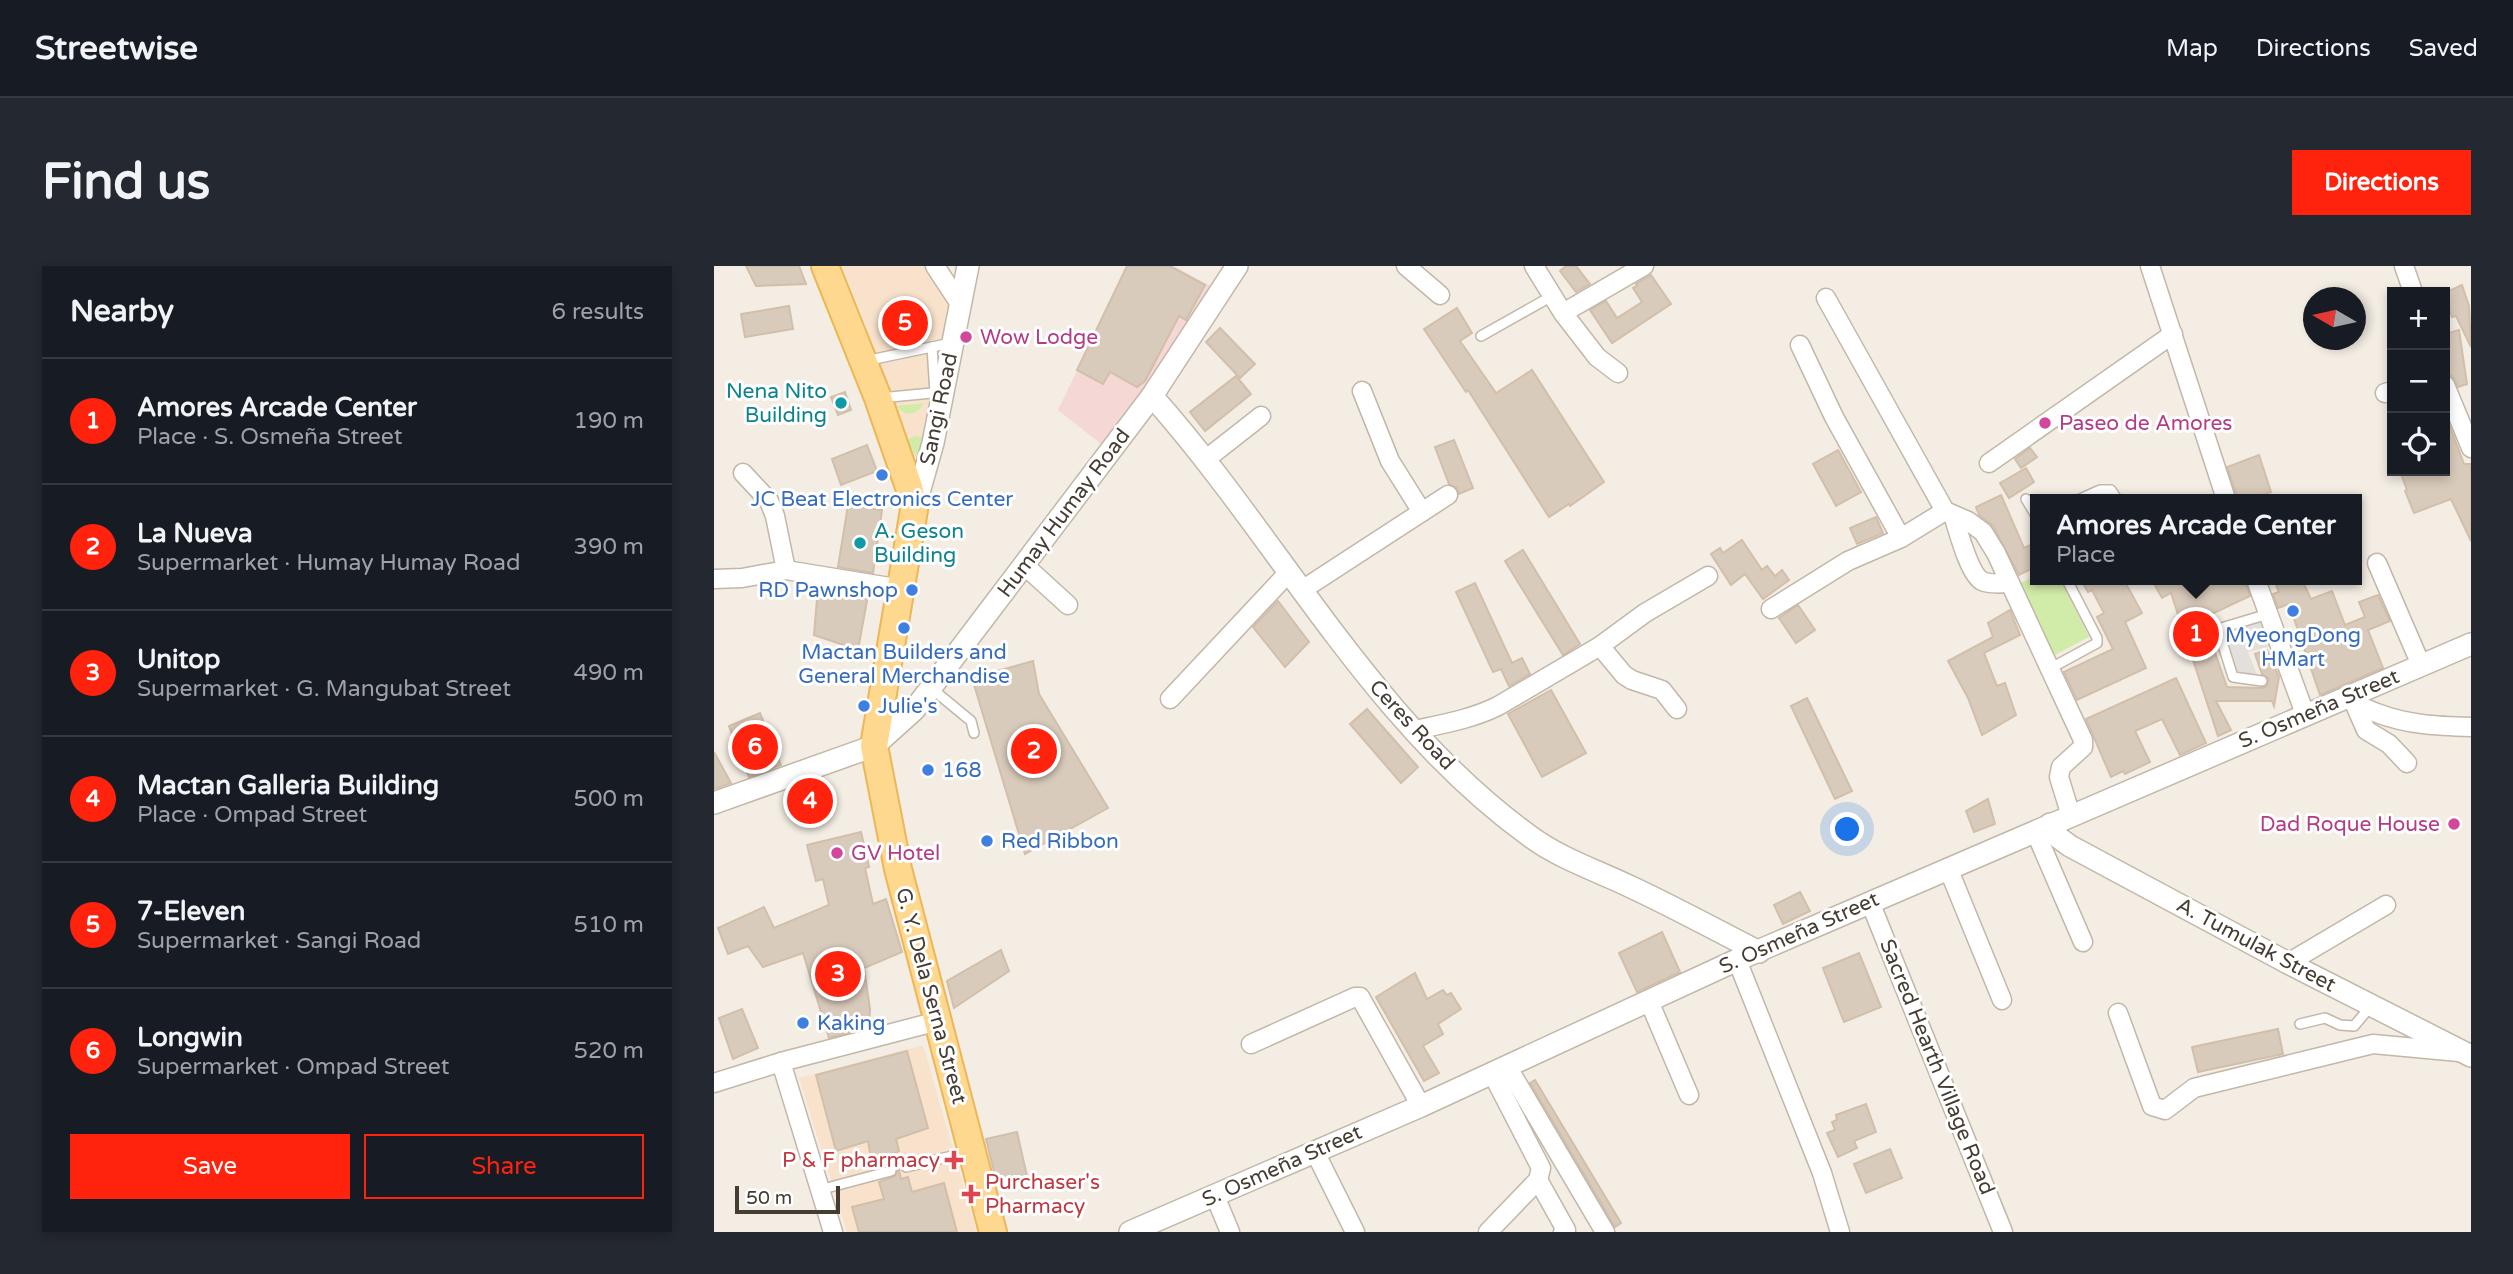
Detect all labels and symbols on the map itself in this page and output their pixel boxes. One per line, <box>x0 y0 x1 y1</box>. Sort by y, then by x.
north arrow <box>2303 287 2366 350</box>
pin: 5 <box>882 297 928 349</box>
place label: Wow Lodge <box>980 325 1098 350</box>
marker: Wow Lodge <box>958 329 974 345</box>
street label: Sangi Road <box>915 351 963 467</box>
place label: Nena Nito Building <box>726 379 827 428</box>
marker: Nena Nito Building <box>833 395 849 411</box>
place label: Paseo de Amores <box>2059 411 2232 436</box>
marker: Paseo de Amores <box>2037 415 2053 431</box>
street label: Humay Humay Road <box>992 424 1136 602</box>
marker: JC Beat Electronics Center <box>874 467 890 483</box>
place label: JC Beat Electronics Center <box>751 487 1013 512</box>
place label: A. Geson Building <box>874 519 964 568</box>
marker: A. Geson Building <box>852 535 868 551</box>
place label: RD Pawnshop <box>758 578 898 603</box>
marker: RD Pawnshop <box>904 582 920 598</box>
marker: MyeongDong HMart <box>2285 603 2301 619</box>
pin: 1 <box>2173 608 2219 660</box>
marker: Mactan Builders and General Merchandise <box>896 620 912 636</box>
place label: MyeongDong HMart <box>2225 623 2361 672</box>
place label: Mactan Builders and General Merchandise <box>798 640 1010 689</box>
street label: S. Osmeña Street <box>2235 664 2403 754</box>
street label: Ceres Road <box>1364 675 1460 775</box>
place label: Julie's <box>878 694 938 719</box>
marker: Julie's <box>856 698 872 714</box>
pin: 6 <box>732 721 778 773</box>
pin: 2 <box>1011 725 1057 777</box>
place label: 168 <box>942 758 982 783</box>
marker: 168 <box>920 762 936 778</box>
pin: 4 <box>787 775 833 827</box>
your location <box>1830 812 1864 846</box>
place label: Dad Roque House <box>2260 812 2440 837</box>
marker: Dad Roque House <box>2446 816 2462 832</box>
place label: Red Ribbon <box>1001 829 1119 854</box>
marker: Red Ribbon <box>979 833 995 849</box>
place label: GV Hotel <box>851 841 940 866</box>
marker: GV Hotel <box>829 845 845 861</box>
street label: G. Y. Dela Serna Street <box>890 885 972 1107</box>
street label: S. Osmeña Street <box>1715 887 1883 979</box>
street label: A. Tumulak Street <box>2172 892 2340 998</box>
street label: Sacred Hearth Village Road <box>1874 936 2000 1198</box>
pin: 3 <box>815 948 861 1000</box>
place label: Kaking <box>817 1011 886 1036</box>
marker: Kaking <box>795 1015 811 1031</box>
street label: S. Osmeña Street <box>1198 1120 1366 1212</box>
place label: P & F pharmacy <box>782 1148 940 1173</box>
marker: P & F pharmacy <box>946 1152 962 1168</box>
place label: Purchaser's Pharmacy <box>985 1170 1100 1219</box>
scale bar <box>735 1183 840 1215</box>
marker: Purchaser's Pharmacy <box>963 1186 979 1202</box>

